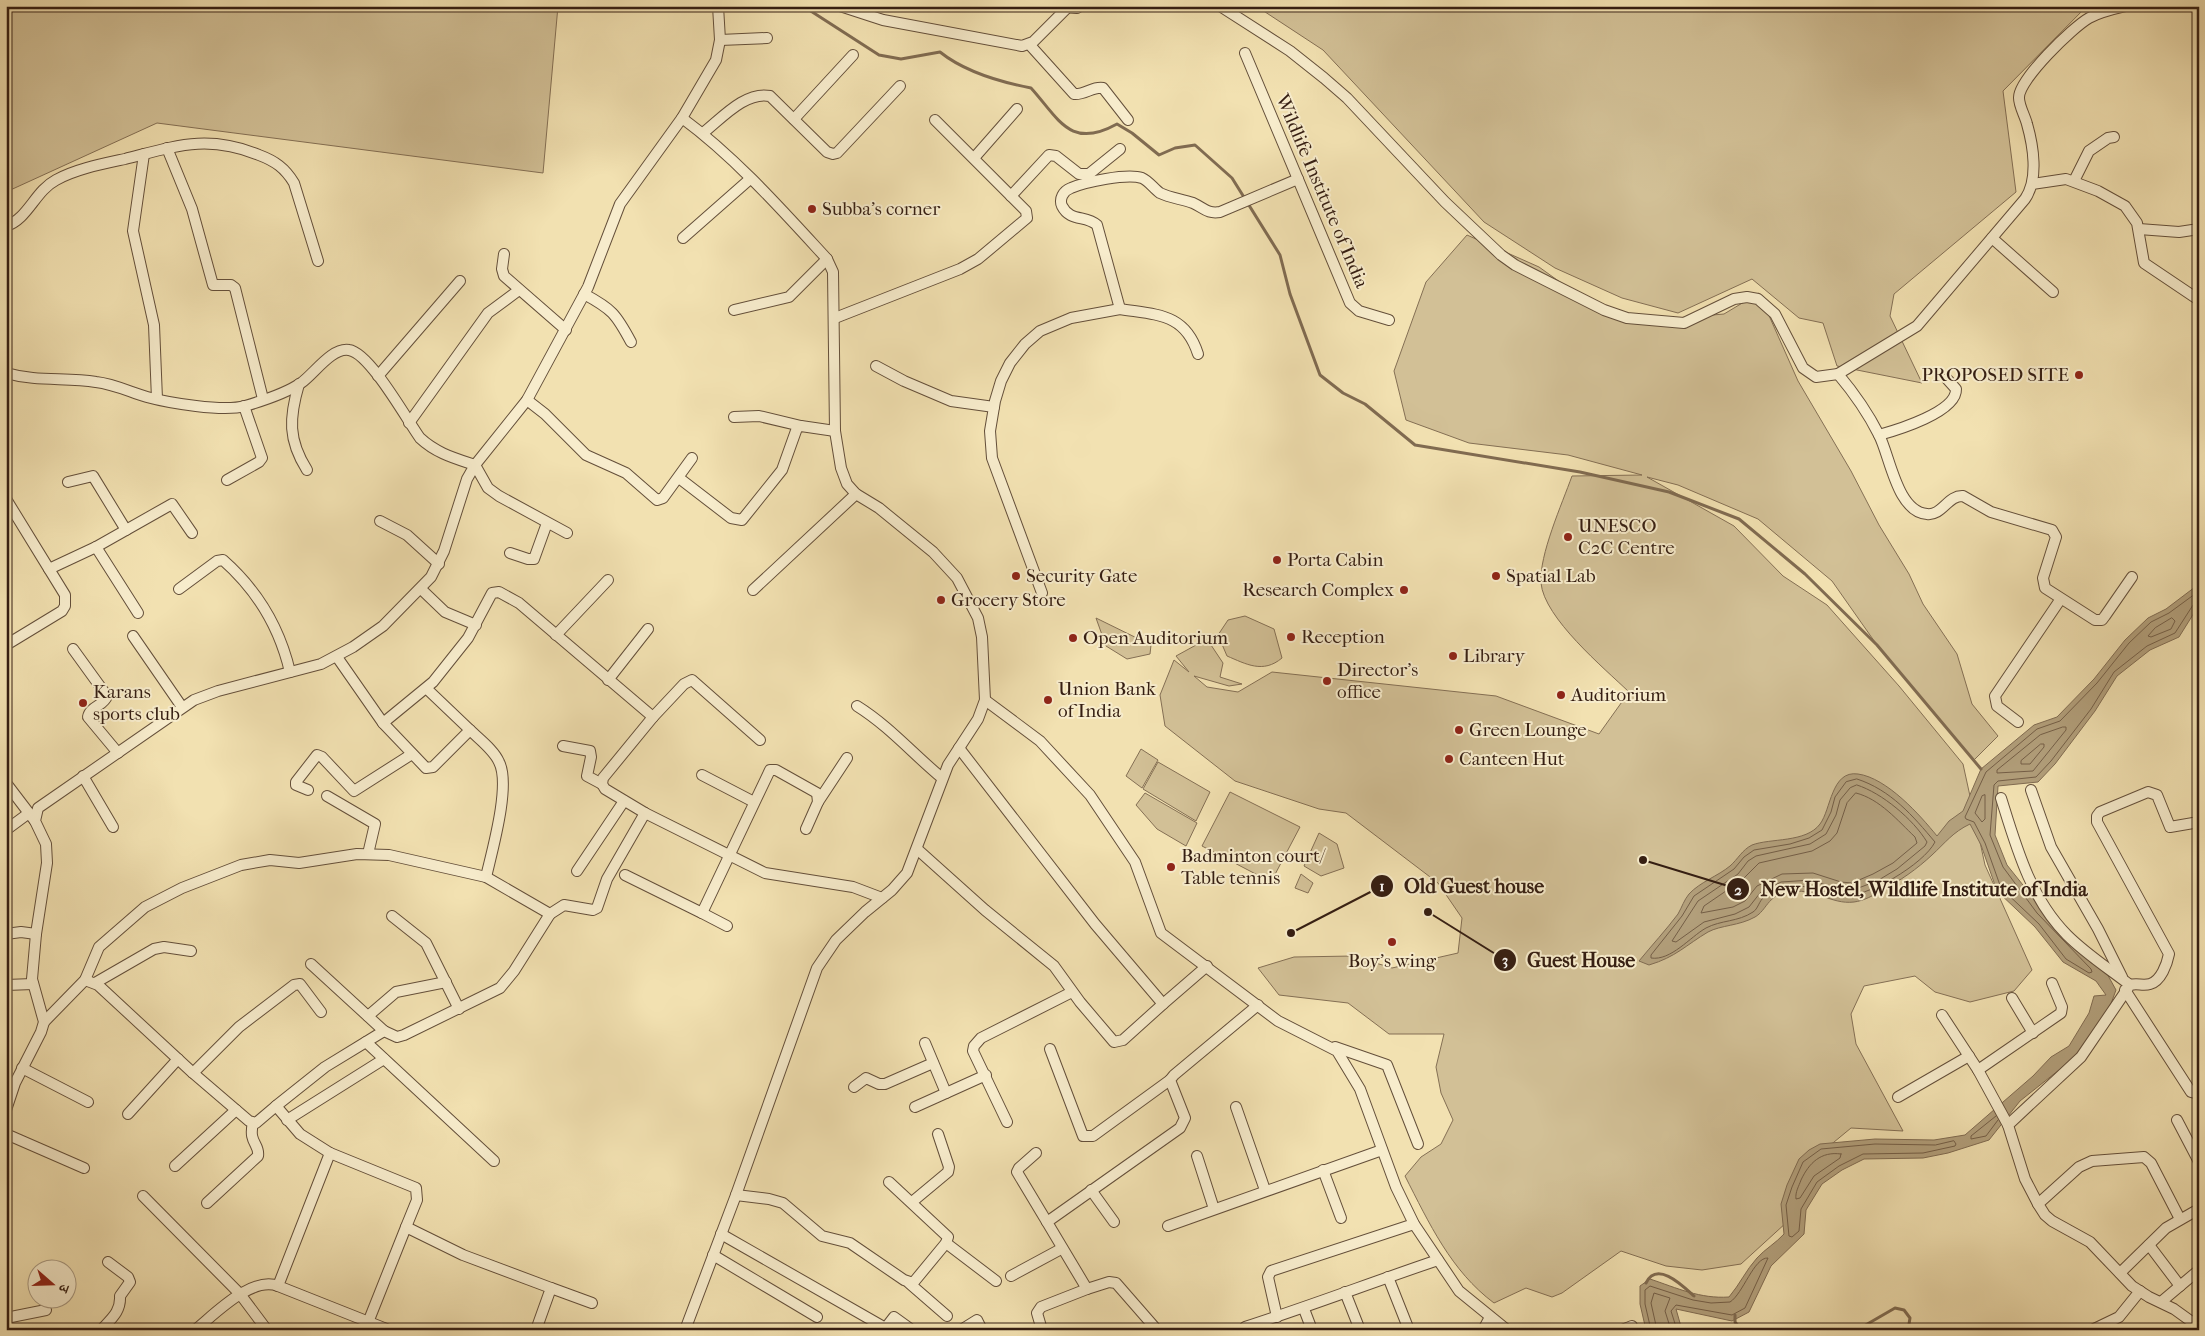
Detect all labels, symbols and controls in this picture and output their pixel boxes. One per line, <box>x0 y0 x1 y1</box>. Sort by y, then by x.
street label: Wildlife Institute of India <box>1271 90 1373 291</box>
place label: Subba's corner <box>822 198 941 220</box>
marker: Subba's corner <box>806 203 818 215</box>
place label: PROPOSED SITE <box>1921 364 2069 386</box>
marker: PROPOSED SITE <box>2073 369 2085 381</box>
place label: UNESCO C2C Centre <box>1578 515 1675 559</box>
marker: UNESCO C2C Centre <box>1562 531 1574 543</box>
place label: Porta Cabin <box>1287 549 1383 571</box>
marker: Porta Cabin <box>1271 554 1283 566</box>
place label: Security Gate <box>1026 565 1137 587</box>
place label: Spatial Lab <box>1506 565 1596 587</box>
marker: Security Gate <box>1010 570 1022 582</box>
marker: Spatial Lab <box>1490 570 1502 582</box>
place label: Research Complex <box>1242 579 1394 601</box>
marker: Research Complex <box>1398 584 1410 596</box>
place label: Grocery Store <box>951 589 1066 611</box>
marker: Grocery Store <box>935 594 947 606</box>
place label: Reception <box>1301 626 1385 648</box>
place label: Open Auditorium <box>1083 627 1228 649</box>
marker: Reception <box>1285 631 1297 643</box>
marker: Open Auditorium <box>1067 632 1079 644</box>
place label: Library <box>1463 645 1526 667</box>
marker: Library <box>1447 650 1459 662</box>
place label: Director's office <box>1337 659 1418 703</box>
marker: Director's office <box>1321 675 1333 687</box>
place label: Union Bank of India <box>1058 678 1156 722</box>
place label: Karans sports club <box>93 681 180 725</box>
place label: Auditorium <box>1570 684 1666 706</box>
marker: Auditorium <box>1555 689 1567 701</box>
marker: Union Bank of India <box>1042 694 1054 706</box>
marker: Karans sports club <box>77 697 89 709</box>
place label: Green Lounge <box>1469 719 1587 741</box>
marker: Green Lounge <box>1453 724 1465 736</box>
place label: Canteen Hut <box>1459 748 1565 770</box>
marker: Canteen Hut <box>1443 753 1455 765</box>
place label: Badminton court/ Table tennis <box>1181 845 1326 889</box>
marker: Badminton court/ Table tennis <box>1165 861 1177 873</box>
callout: Old Guest house <box>1369 868 1554 903</box>
callout: New Hostel, Wildlife Institute of India <box>1725 872 2097 907</box>
text: Old Guest house <box>1404 875 1544 898</box>
text: 1 <box>1379 877 1385 895</box>
text: New Hostel, Wildlife Institute of India <box>1760 878 2088 901</box>
text: 2 <box>1734 881 1742 899</box>
marker: Boy's wing <box>1386 936 1398 948</box>
callout: Guest House <box>1492 943 1645 978</box>
text: Guest House <box>1527 949 1635 972</box>
place label: Boy's wing <box>1348 950 1437 972</box>
text: 3 <box>1502 951 1508 969</box>
north arrow <box>28 1258 78 1308</box>
text: उ <box>54 1281 73 1295</box>

